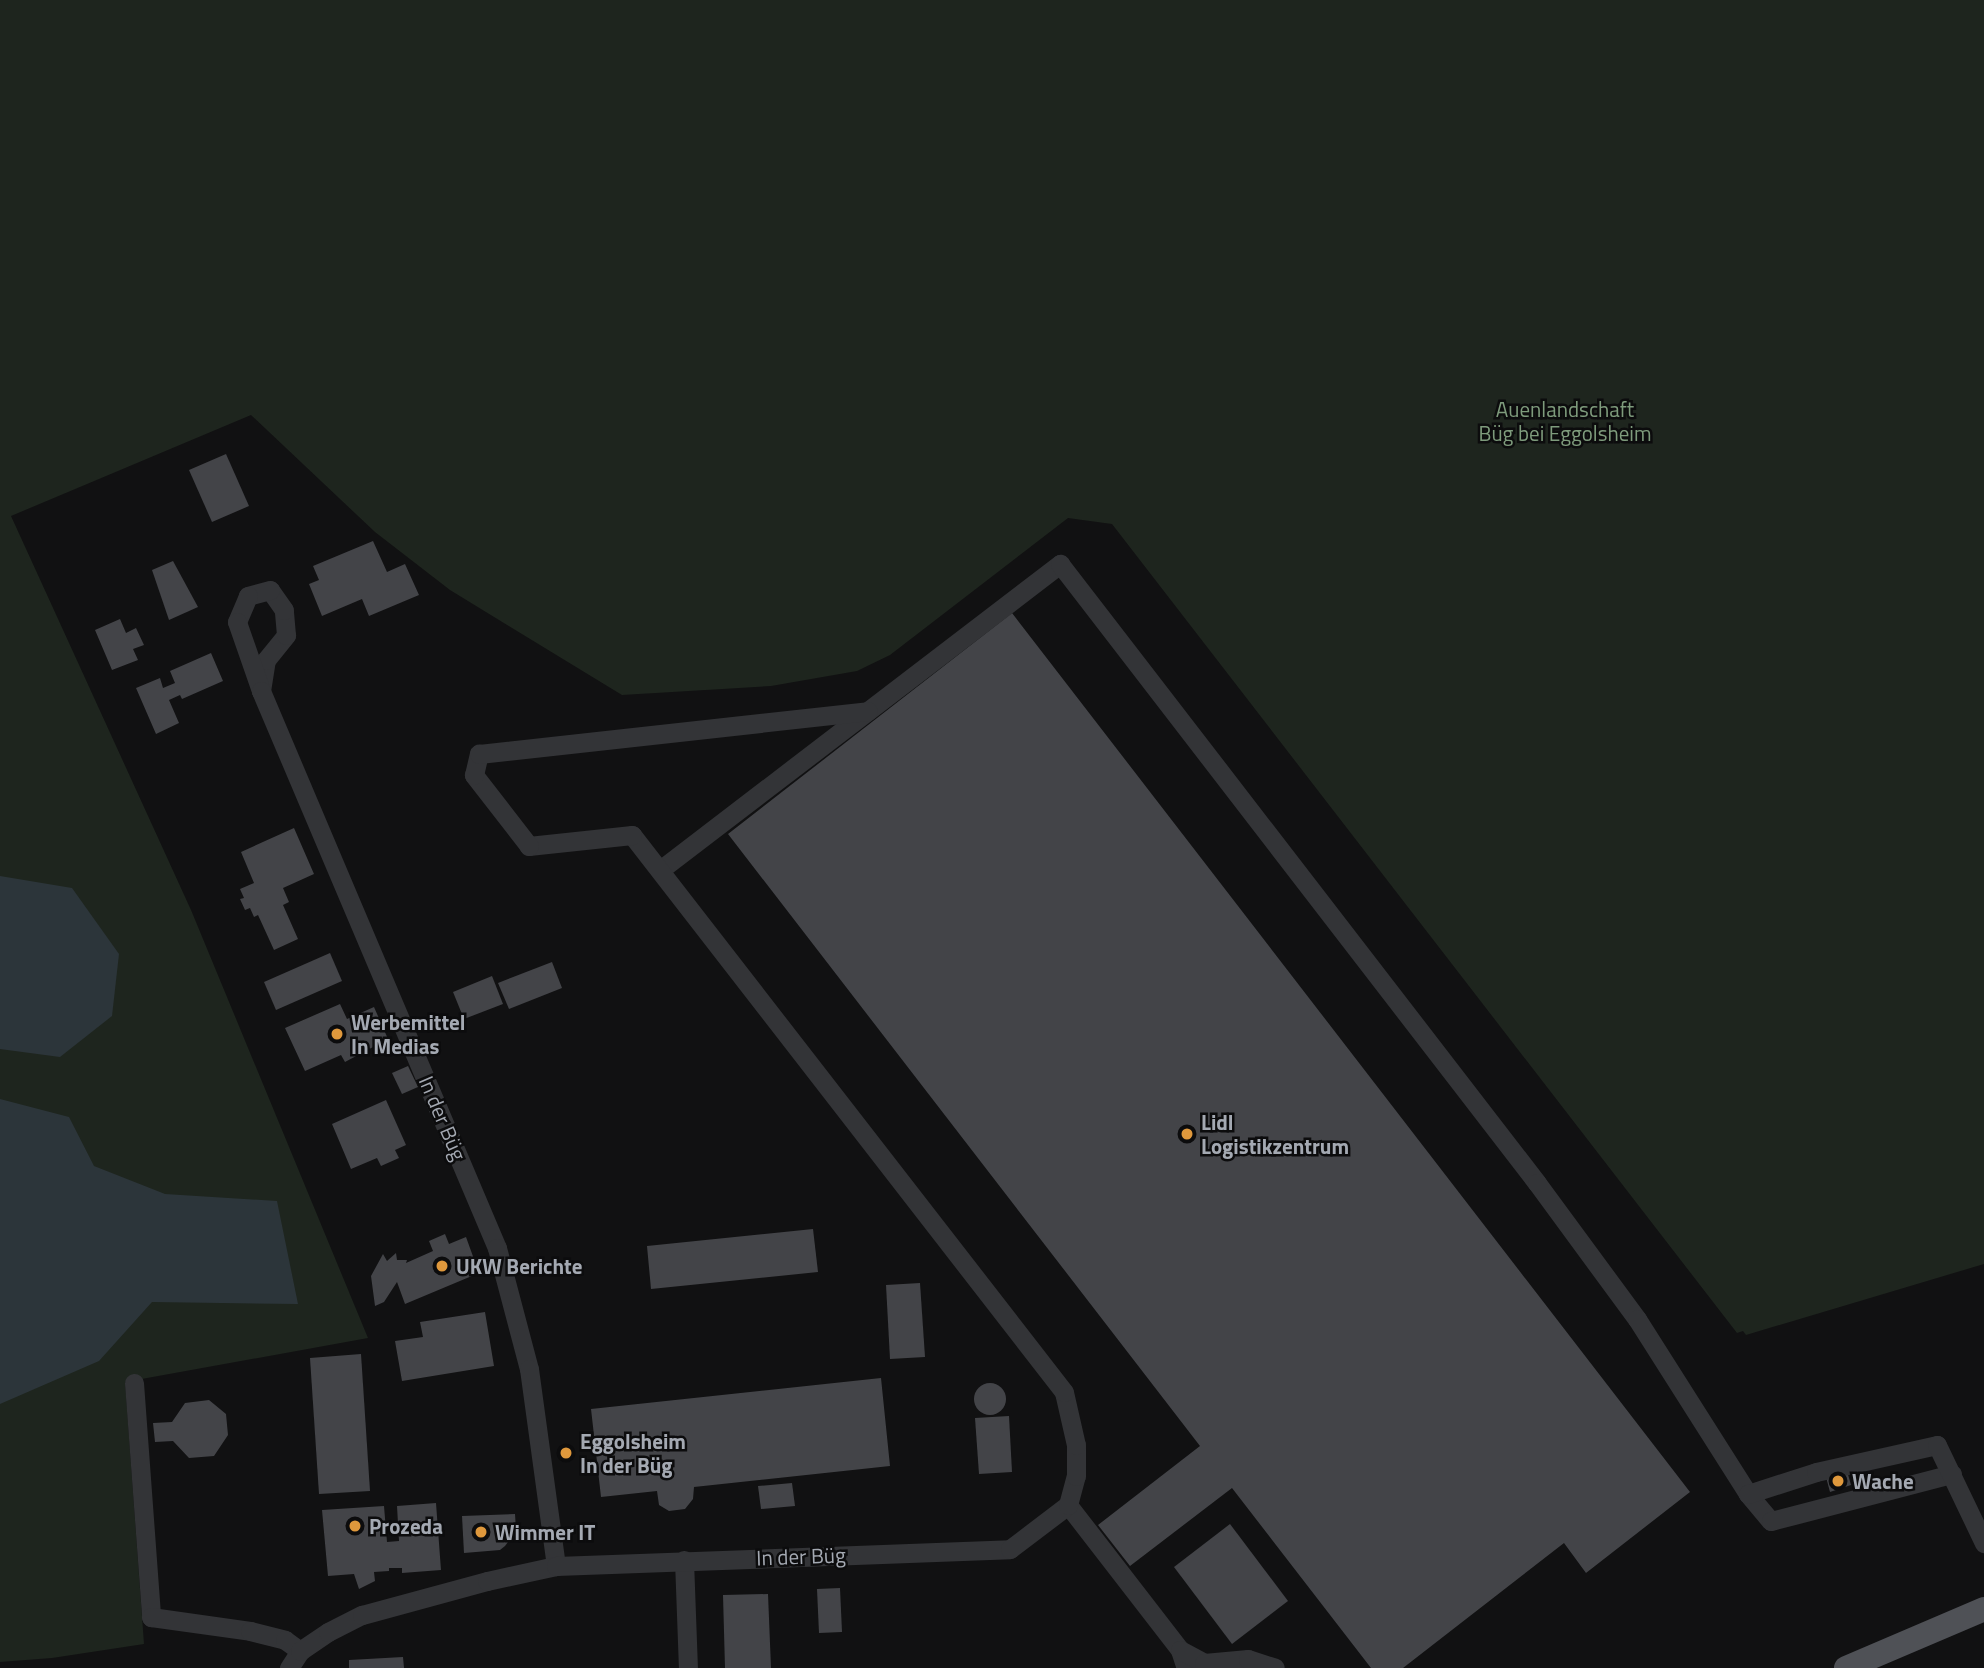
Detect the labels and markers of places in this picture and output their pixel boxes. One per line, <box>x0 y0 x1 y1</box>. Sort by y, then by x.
place label: Werbemittel In Medias <box>351 1009 465 1059</box>
marker: Werbemittel In Medias <box>329 1026 345 1042</box>
place label: Lidl Logistikzentrum <box>1201 1109 1349 1159</box>
marker: Lidl Logistikzentrum <box>1179 1126 1195 1142</box>
place label: UKW Berichte <box>456 1253 582 1279</box>
marker: UKW Berichte <box>434 1258 450 1274</box>
place label: Eggolsheim In der Büg <box>580 1428 686 1478</box>
marker: Eggolsheim In der Büg <box>558 1445 574 1461</box>
place label: Wache <box>1852 1468 1914 1494</box>
marker: Wache <box>1830 1473 1846 1489</box>
place label: Prozeda <box>369 1513 443 1539</box>
marker: Prozeda <box>347 1518 363 1534</box>
place label: Wimmer IT <box>495 1519 595 1545</box>
marker: Wimmer IT <box>473 1524 489 1540</box>

